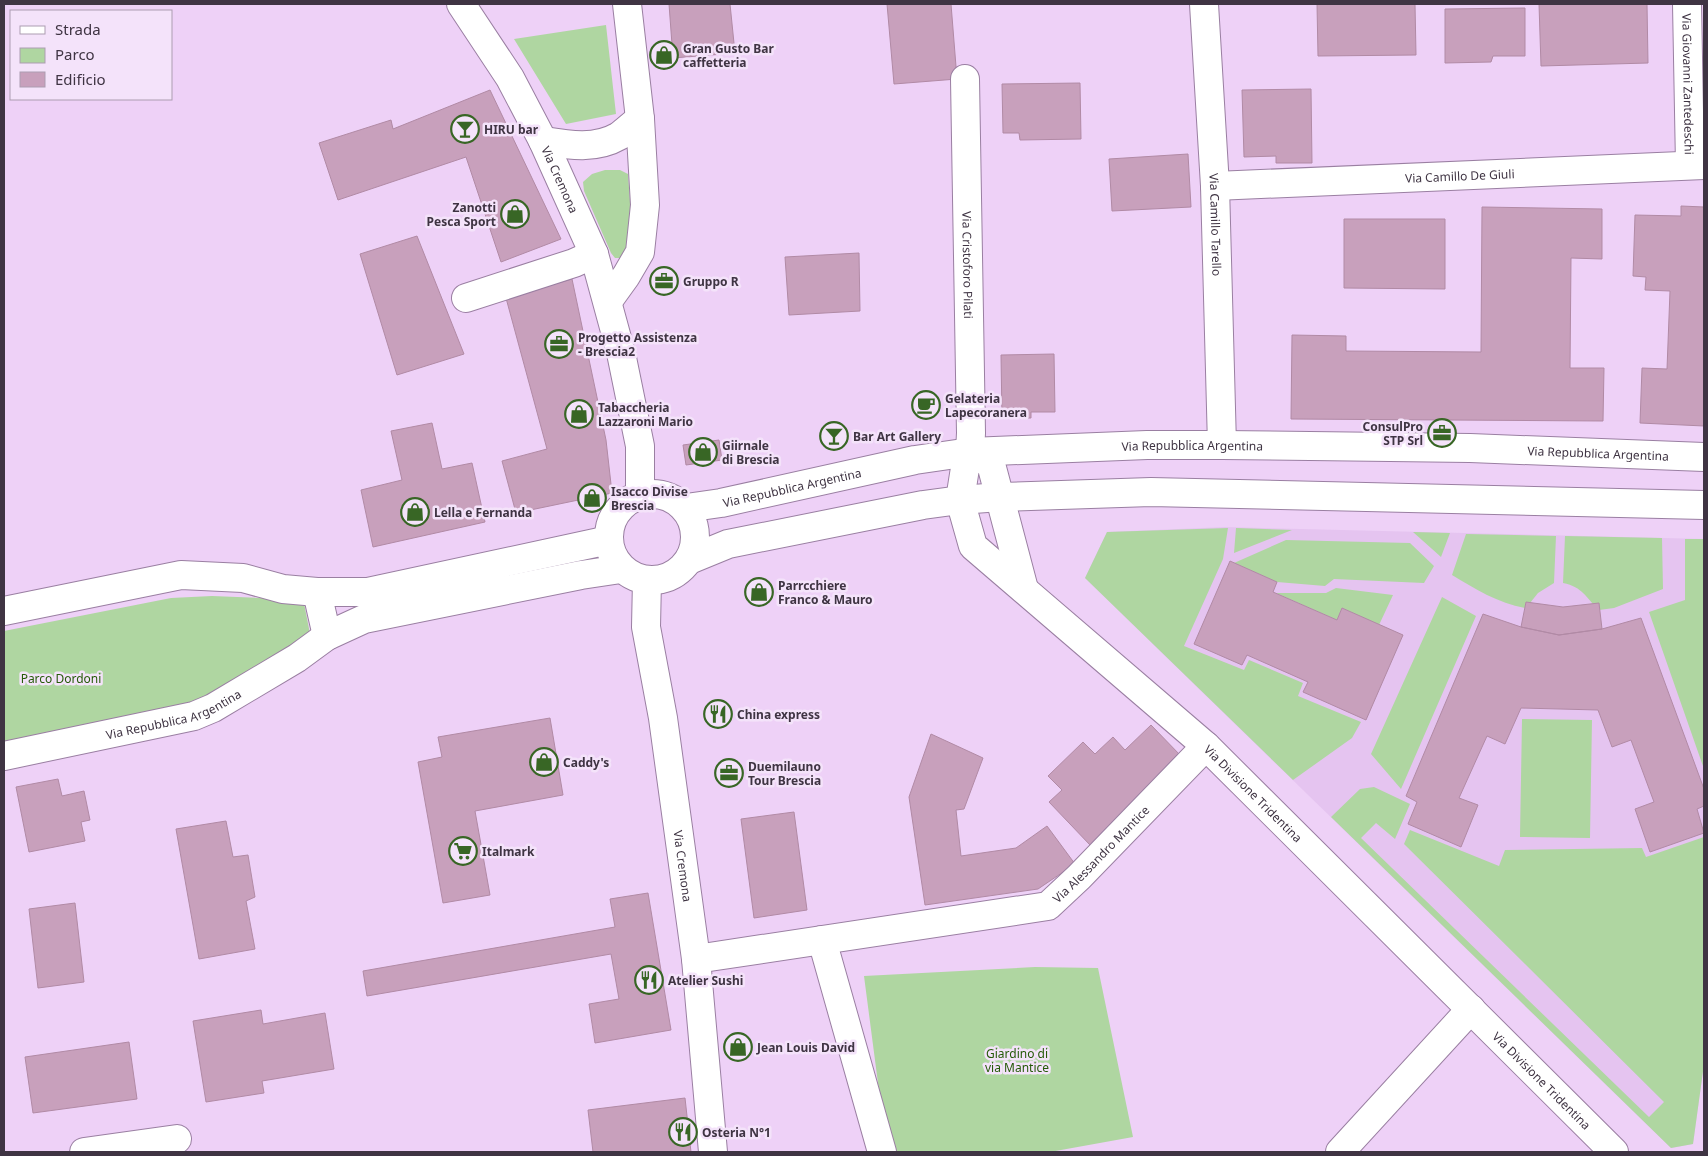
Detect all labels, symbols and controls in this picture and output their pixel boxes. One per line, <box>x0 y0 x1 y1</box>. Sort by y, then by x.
legend <box>10 10 172 100</box>
street label: Via Giovanni Zantedeschi <box>1679 13 1698 155</box>
text: Strada <box>55 19 101 39</box>
shop icon: Gran Gusto Bar caffetteria <box>649 40 679 70</box>
place label: Gran Gusto Bar caffetteria <box>683 40 774 71</box>
text: Parco <box>55 44 95 64</box>
text: Edificio <box>55 69 106 89</box>
bar icon: HIRU bar <box>450 114 480 144</box>
place label: HIRU bar <box>484 121 539 138</box>
street label: Via Cremona <box>538 143 583 216</box>
street label: Via Camillo De Giuli <box>1405 165 1515 186</box>
street label: Via Camillo Tarello <box>1206 173 1226 276</box>
place label: Zanotti Pesca Sport <box>427 199 496 230</box>
shop icon: Zanotti Pesca Sport <box>500 199 530 229</box>
street label: Via Cristoforo Pilati <box>959 211 978 319</box>
office icon: Gruppo R <box>649 266 679 296</box>
place label: Gruppo R <box>683 273 739 290</box>
office icon: Progetto Assistenza - Brescia2 <box>544 329 574 359</box>
place label: Progetto Assistenza - Brescia2 <box>578 329 697 360</box>
cafe icon: Gelateria Lapecoranera <box>911 390 941 420</box>
place label: Gelateria Lapecoranera <box>945 390 1027 421</box>
shop icon: Tabaccheria Lazzaroni Mario <box>564 399 594 429</box>
place label: Tabaccheria Lazzaroni Mario <box>598 399 693 430</box>
place label: ConsulPro STP Srl <box>1363 418 1423 449</box>
office icon: ConsulPro STP Srl <box>1427 418 1457 448</box>
bar icon: Bar Art Gallery <box>819 421 849 451</box>
place label: Bar Art Gallery <box>853 428 941 445</box>
street label: Via Repubblica Argentina <box>1121 436 1263 455</box>
shop icon: Giirnale di Brescia <box>688 437 718 467</box>
place label: Giirnale di Brescia <box>722 437 780 468</box>
street label: Via Repubblica Argentina <box>1527 442 1669 464</box>
street label: Via Repubblica Argentina <box>721 464 863 511</box>
shop icon: Isacco Divise Brescia <box>577 483 607 513</box>
place label: Isacco Divise Brescia <box>611 483 688 514</box>
shop icon: Lella e Fernanda <box>400 497 430 527</box>
place label: Lella e Fernanda <box>434 504 532 521</box>
shop icon: Parrcchiere Franco & Mauro <box>744 577 774 607</box>
place label: Parrcchiere Franco & Mauro <box>778 577 873 608</box>
park label: Parco Dordoni <box>21 670 101 687</box>
street label: Via Repubblica Argentina <box>104 685 244 743</box>
restaurant icon: China express <box>703 699 733 729</box>
place label: China express <box>737 706 820 723</box>
street label: Via Divisione Tridentina <box>1201 741 1306 846</box>
shop icon: Caddy's <box>529 747 559 777</box>
place label: Caddy's <box>563 754 609 771</box>
office icon: Duemilauno Tour Brescia <box>714 758 744 788</box>
place label: Duemilauno Tour Brescia <box>748 758 821 789</box>
street label: Via Alessandro Mantice <box>1048 801 1153 906</box>
street label: Via Cremona <box>670 829 697 903</box>
supermarket icon: Italmark <box>448 836 478 866</box>
place label: Italmark <box>482 843 535 860</box>
restaurant icon: Atelier Sushi <box>634 965 664 995</box>
place label: Atelier Sushi <box>668 972 743 989</box>
street label: Via Divisione Tridentina <box>1489 1028 1595 1133</box>
shop icon: Jean Louis David <box>723 1032 753 1062</box>
place label: Jean Louis David <box>756 1039 855 1056</box>
park label: Giardino di via Mantice <box>985 1045 1049 1076</box>
restaurant icon: Osteria N°1 <box>668 1117 698 1147</box>
place label: Osteria N°1 <box>702 1124 771 1141</box>

